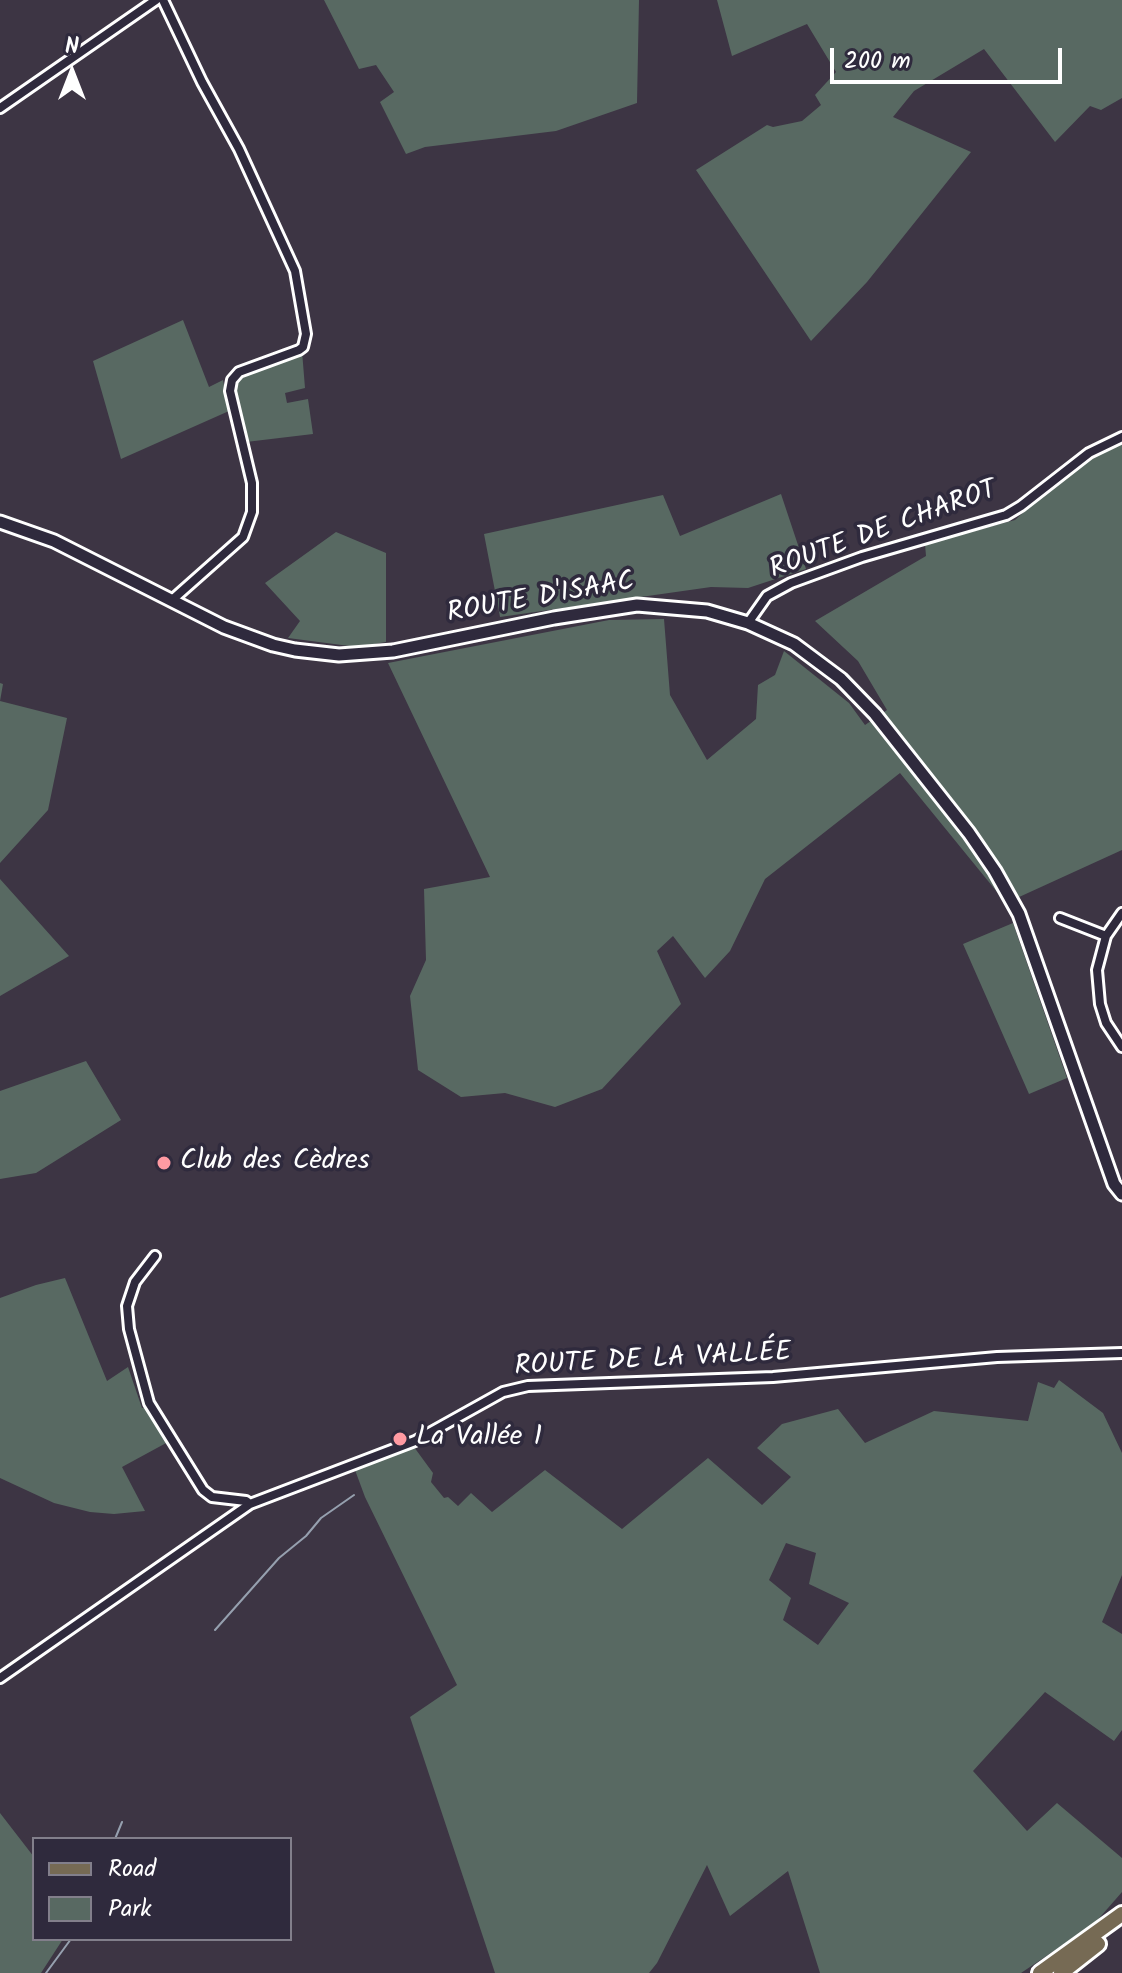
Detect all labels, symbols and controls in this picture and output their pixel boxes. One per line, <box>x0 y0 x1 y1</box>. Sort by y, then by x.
text: N <box>65 30 79 65</box>
north arrow <box>32 32 112 112</box>
scale bar <box>834 32 1066 82</box>
text: 200 m <box>844 42 911 81</box>
street label: ROUTE DE CHAROT <box>766 475 1002 589</box>
street label: ROUTE D'ISAAC <box>445 567 637 633</box>
place label: Club des Cèdres <box>180 1146 370 1180</box>
marker: Club des Cèdres <box>155 1154 173 1172</box>
street label: ROUTE DE LA VALLÉE <box>514 1338 792 1386</box>
place label: La Vallée 1 <box>416 1422 542 1456</box>
marker: La Vallée 1 <box>391 1430 409 1448</box>
legend <box>32 1837 292 1941</box>
text: Road <box>108 1850 156 1889</box>
text: Park <box>108 1890 152 1929</box>

